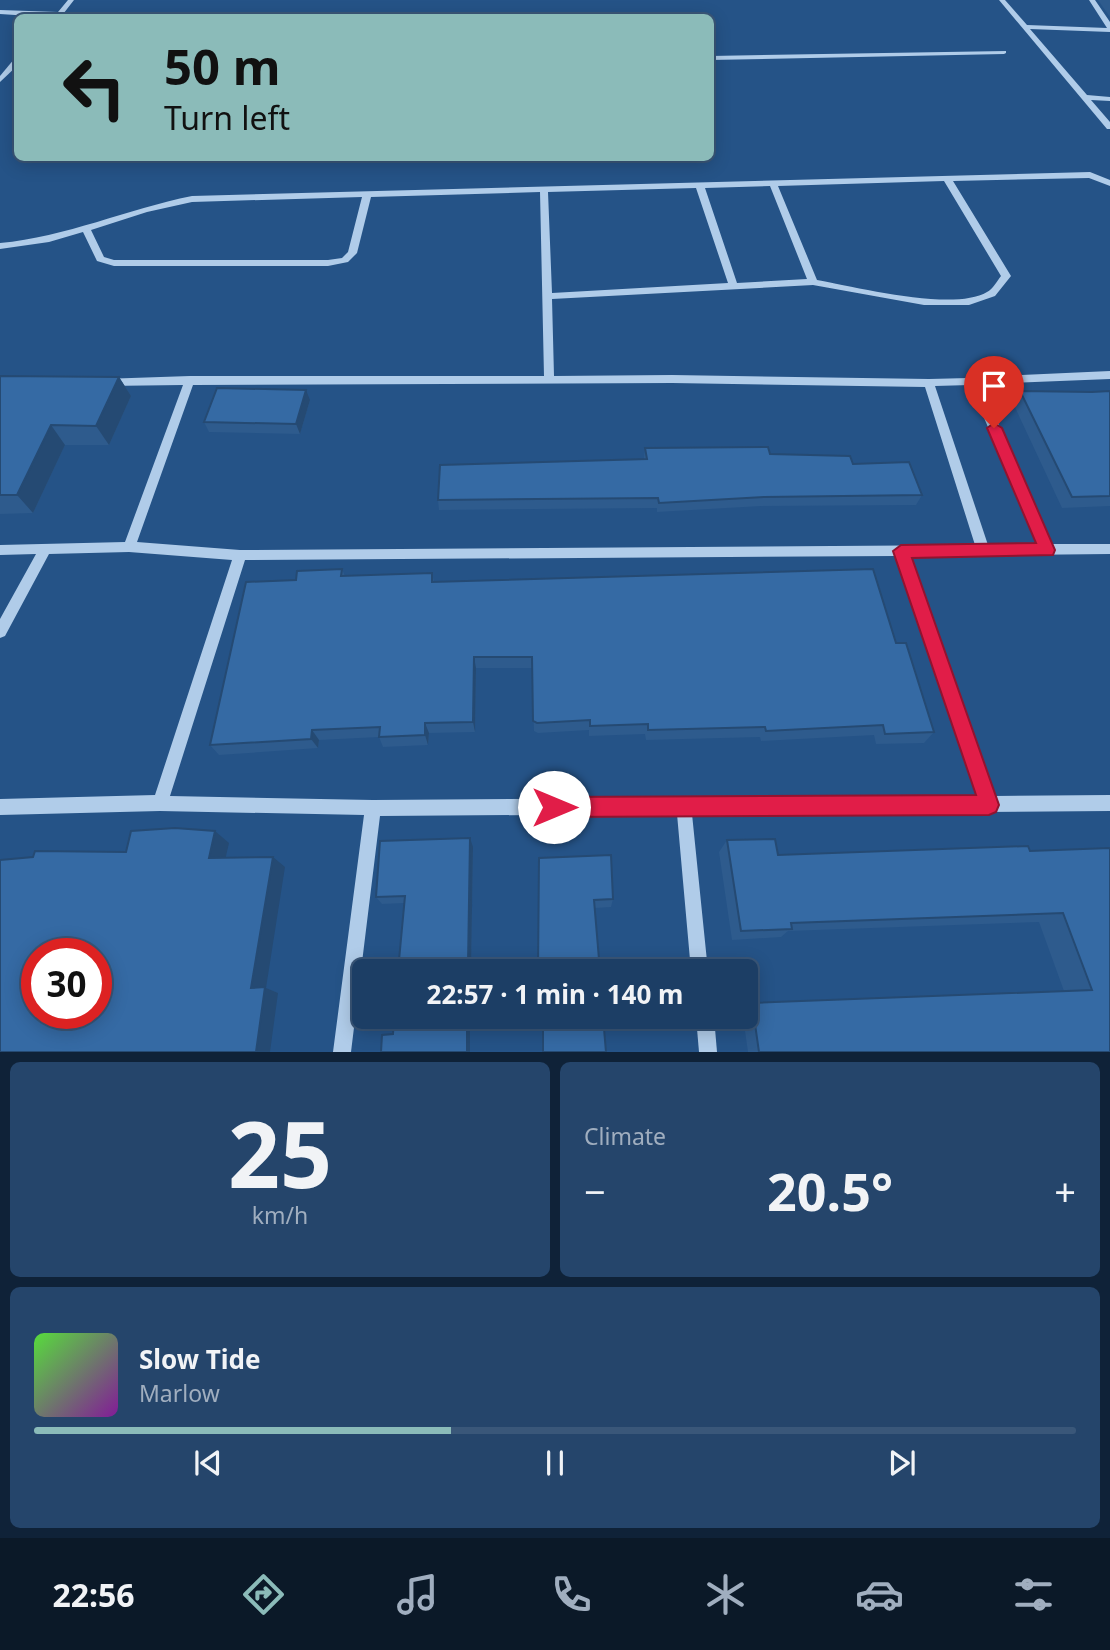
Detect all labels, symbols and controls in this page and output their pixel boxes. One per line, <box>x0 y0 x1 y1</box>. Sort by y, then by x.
text: 50 m <box>164 33 281 99</box>
icon: left <box>49 42 140 133</box>
text: Turn left <box>164 96 290 139</box>
pin <box>964 356 1024 428</box>
icon: arrive <box>975 367 1013 405</box>
position arrow <box>517 770 591 844</box>
speed limit sign: 30 <box>21 938 112 1029</box>
text: 22:57 · 1 min · 140 m <box>427 976 683 1012</box>
text: 25 <box>228 1091 332 1215</box>
text: Climate <box>584 1120 666 1152</box>
text: 20.5° <box>767 1155 893 1226</box>
text: − <box>584 1165 606 1217</box>
text: + <box>1054 1165 1076 1217</box>
text: km/h <box>252 1199 308 1231</box>
text: Slow Tide <box>139 1341 261 1377</box>
text: Marlow <box>139 1377 220 1409</box>
icon: previous <box>189 1444 227 1482</box>
icon: pause <box>536 1444 574 1482</box>
icon: next <box>883 1444 921 1482</box>
icon: directions <box>239 1570 288 1619</box>
icon: music <box>393 1570 442 1619</box>
icon: phone <box>547 1570 596 1619</box>
icon: climate <box>701 1570 750 1619</box>
icon: car <box>855 1570 904 1619</box>
icon: filters <box>1009 1570 1058 1619</box>
text: 22:56 <box>52 1573 135 1616</box>

